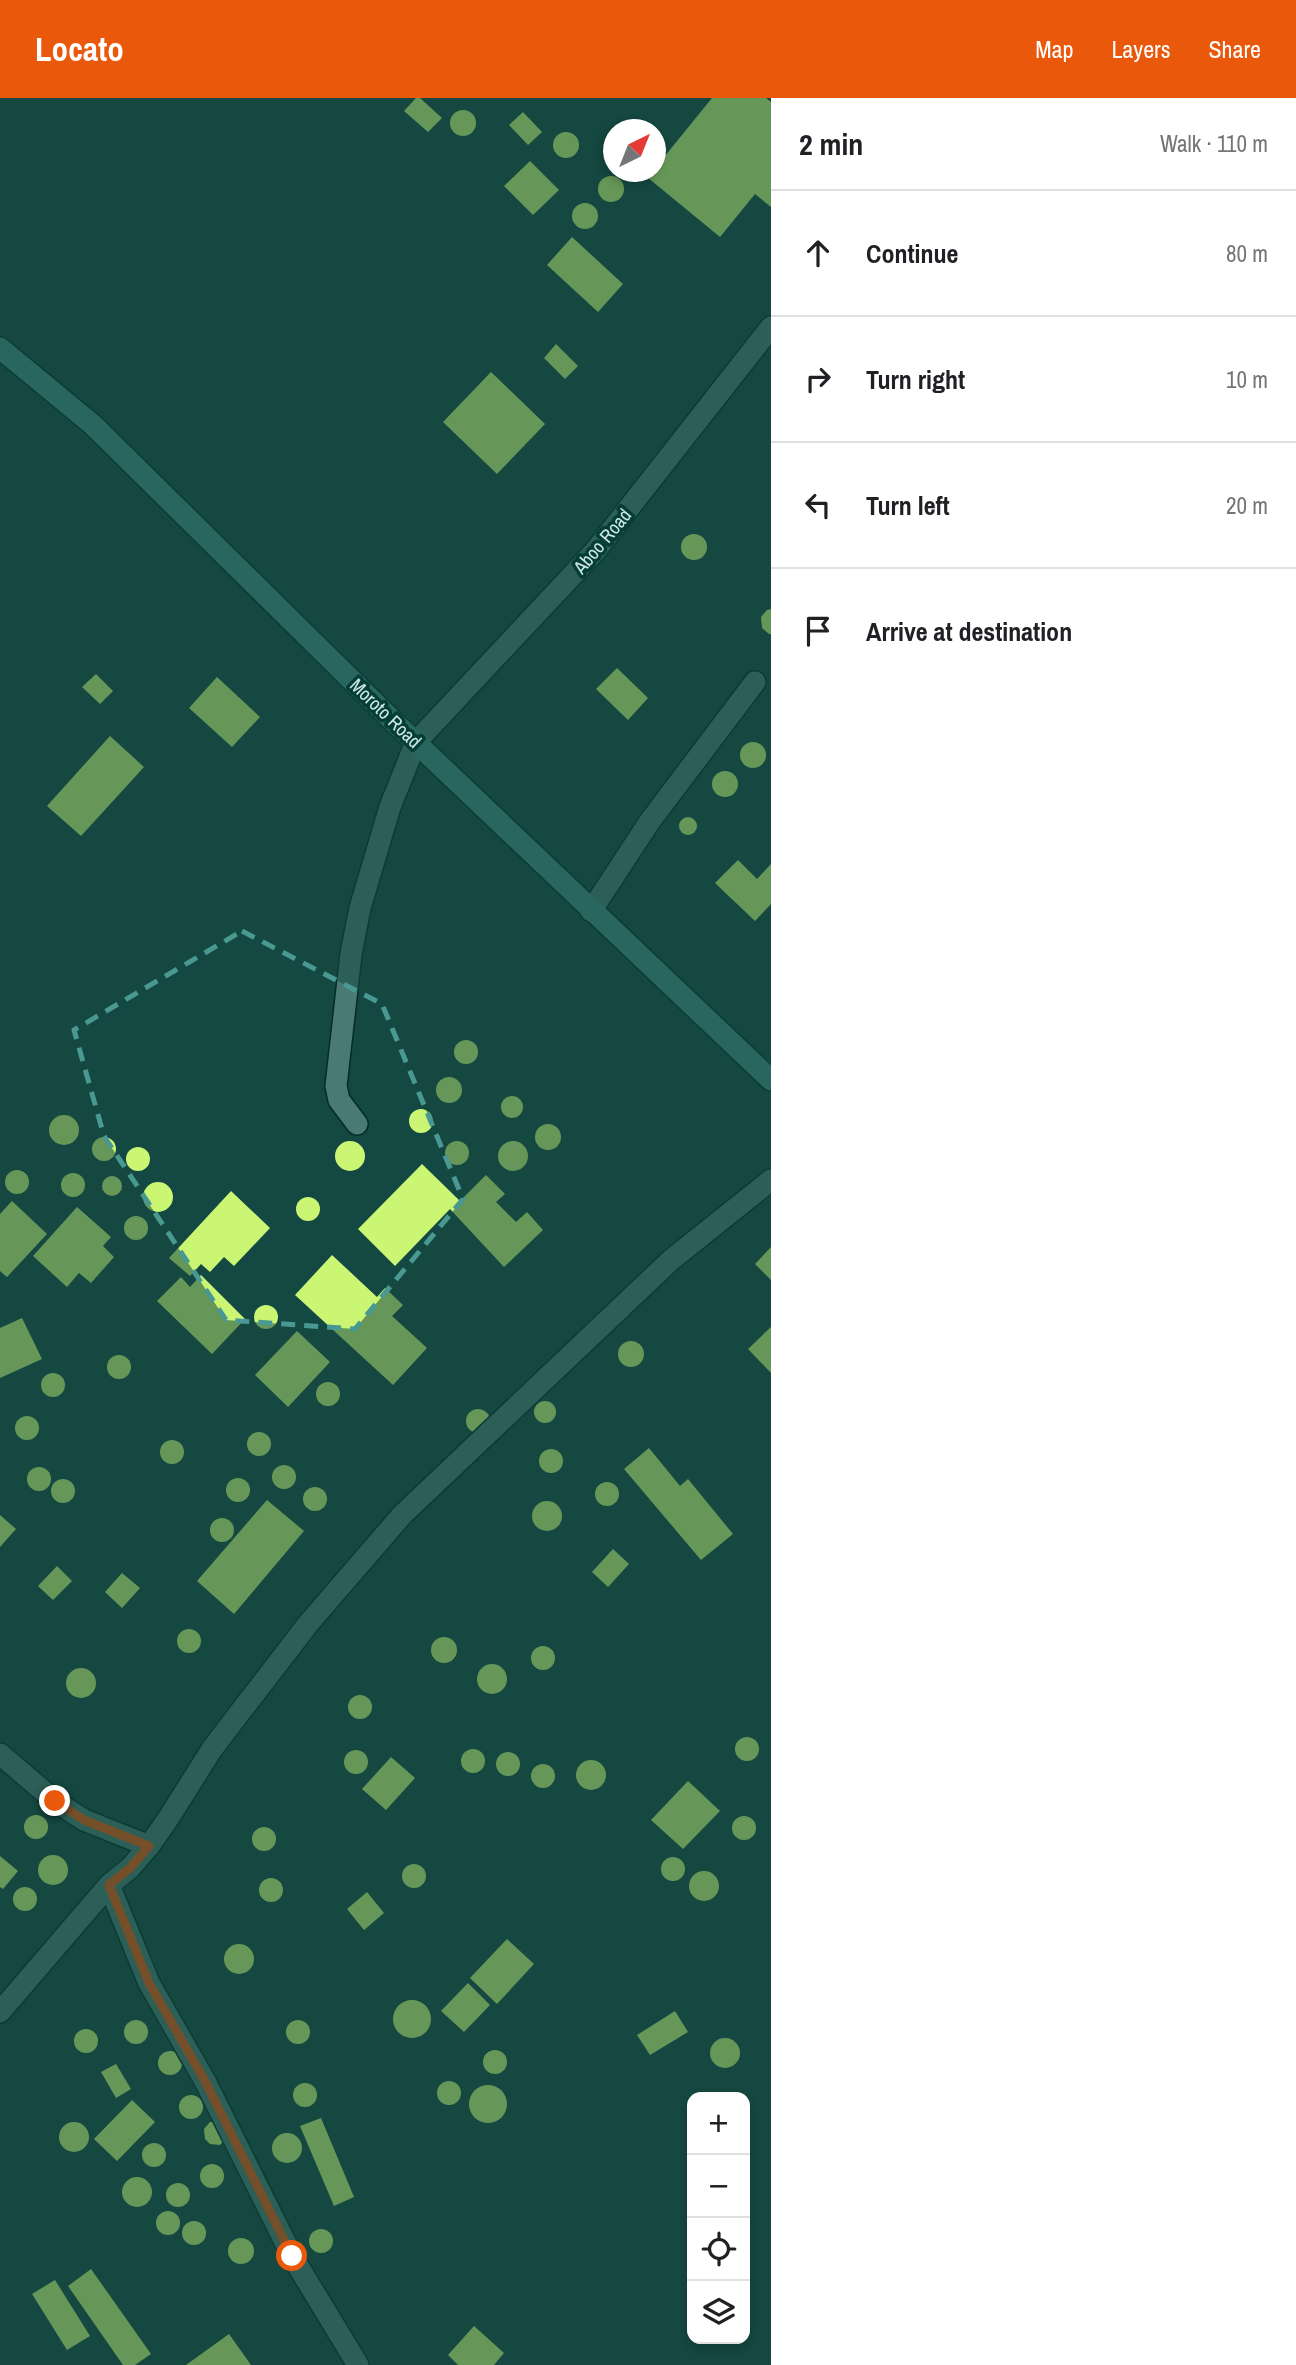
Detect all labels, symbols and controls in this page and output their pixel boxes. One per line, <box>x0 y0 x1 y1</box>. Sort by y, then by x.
text: Locato <box>35 27 124 71</box>
text: Map <box>1035 33 1073 65</box>
text: Layers <box>1111 33 1170 65</box>
text: Share <box>1208 33 1261 65</box>
north arrow <box>603 119 666 182</box>
text: 2 min <box>799 124 863 164</box>
text: Walk · 110 m <box>1160 128 1268 159</box>
icon: ahead <box>799 234 837 272</box>
text: Continue <box>866 236 958 271</box>
text: 80 m <box>1226 238 1268 269</box>
icon: right <box>799 360 837 398</box>
text: Turn right <box>866 362 965 397</box>
text: 10 m <box>1226 364 1268 395</box>
icon: left <box>799 486 837 524</box>
text: Turn left <box>866 488 950 523</box>
text: 20 m <box>1226 490 1268 521</box>
street label: Aboo Road <box>566 503 637 580</box>
icon: arrive <box>799 612 837 650</box>
text: Arrive at destination <box>866 614 1072 649</box>
street label: Moroto Road <box>345 672 427 754</box>
route end <box>39 1785 70 1816</box>
map controls <box>687 2092 750 2344</box>
button: + <box>687 2092 750 2155</box>
button: − <box>687 2155 750 2218</box>
button: locate <box>687 2218 750 2281</box>
route start <box>276 2240 307 2271</box>
button: layers <box>687 2281 750 2344</box>

